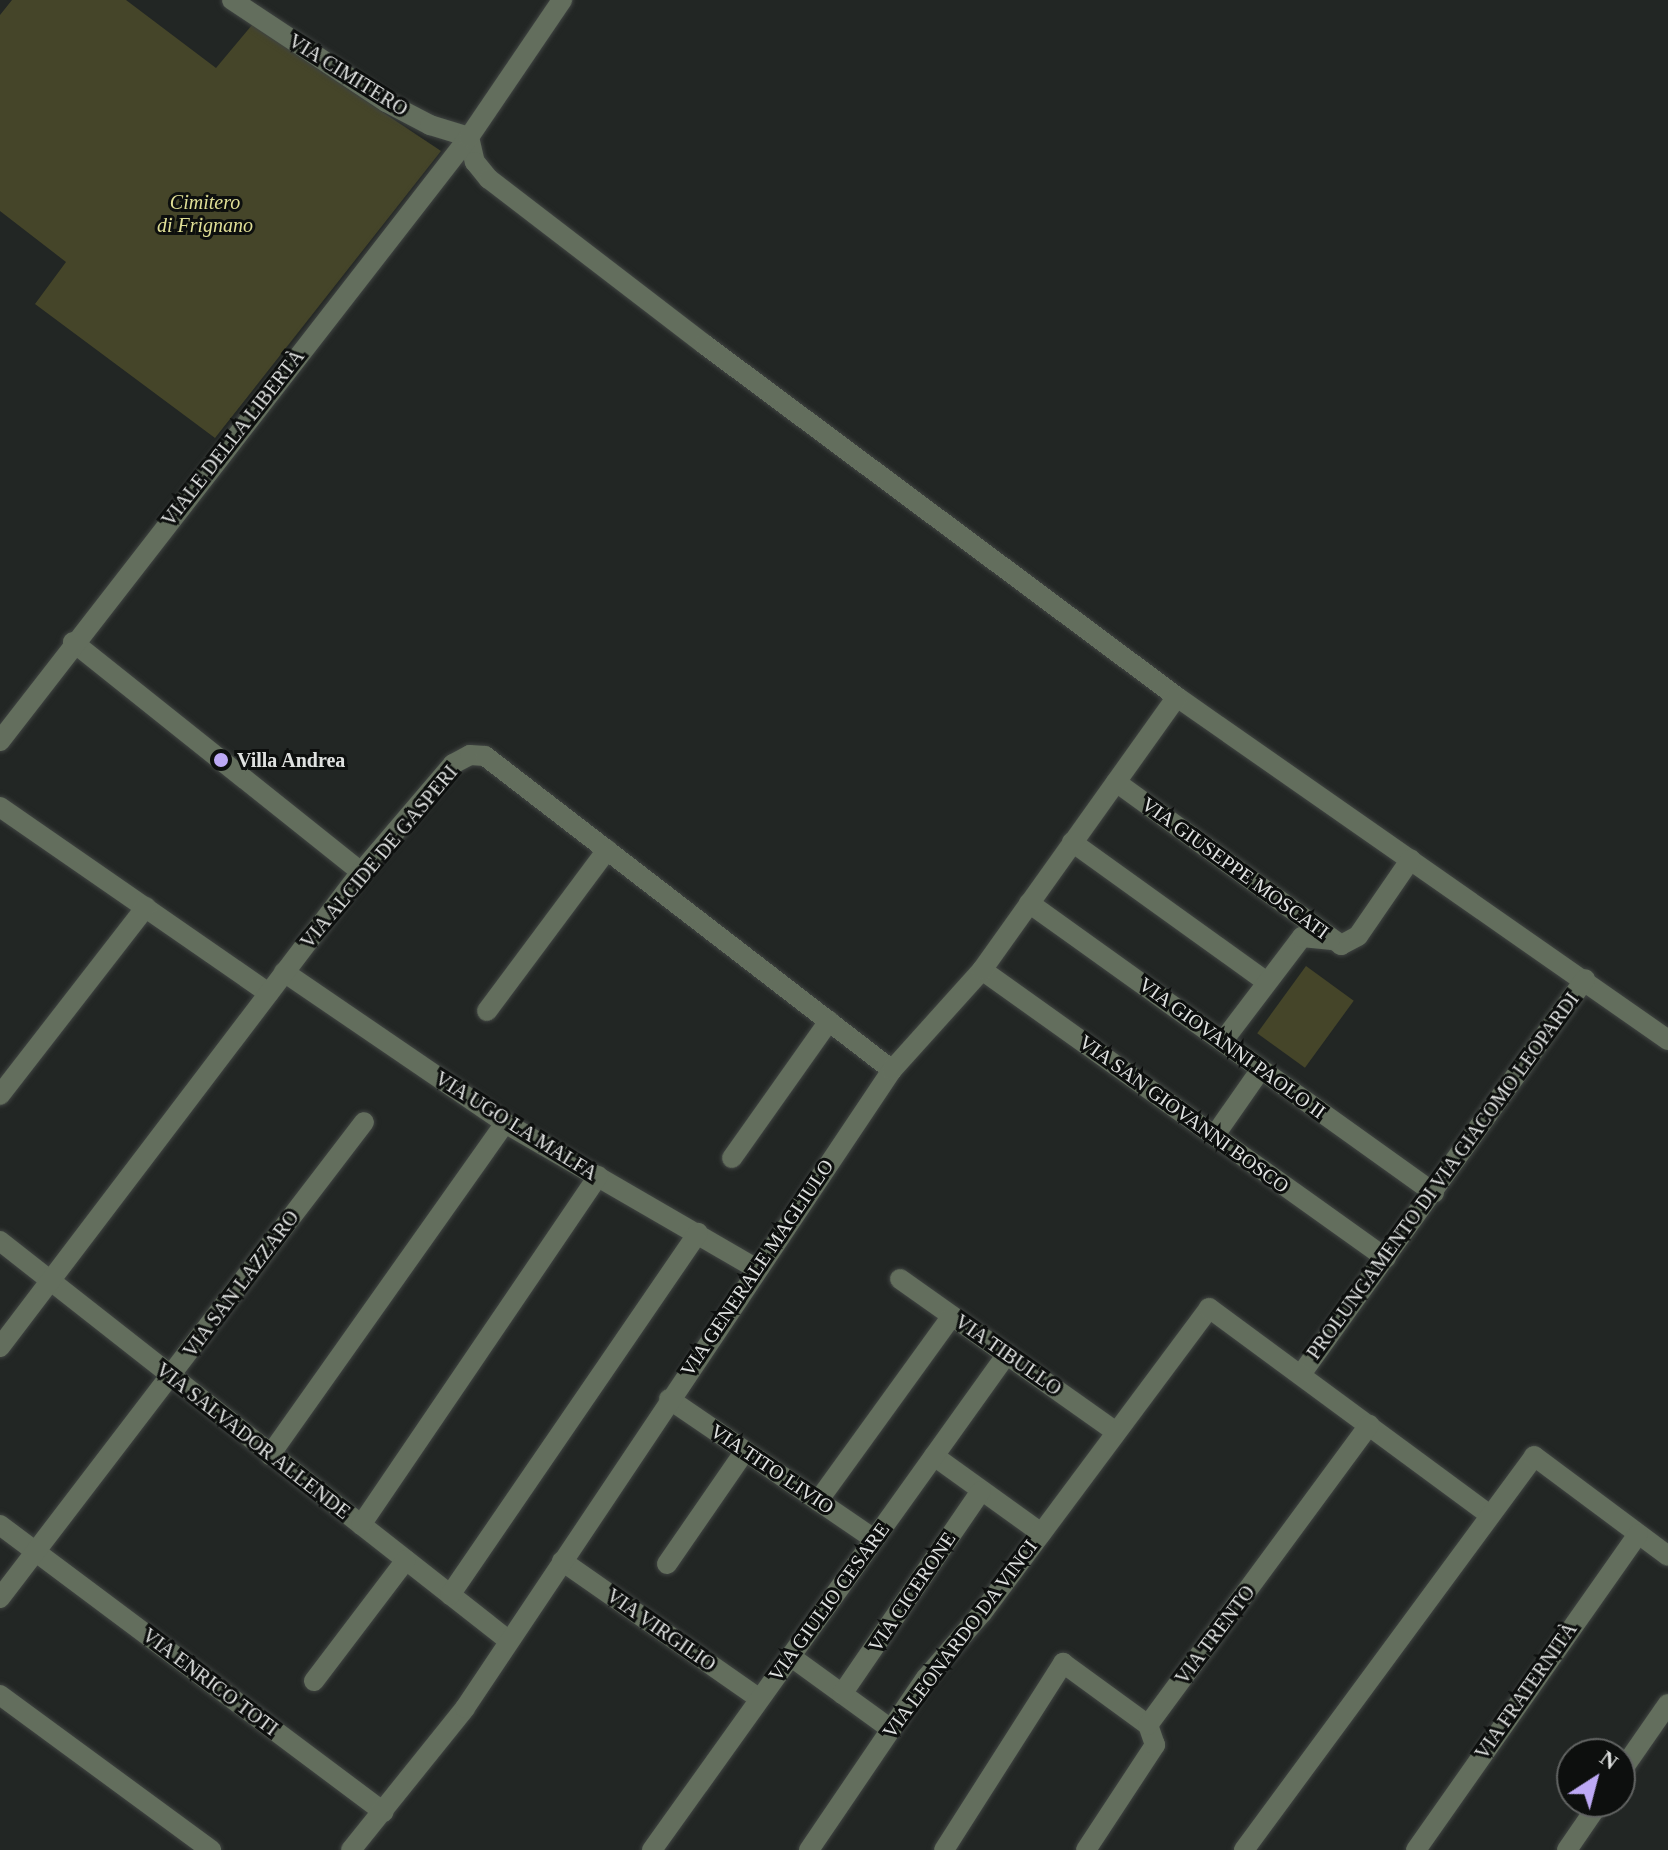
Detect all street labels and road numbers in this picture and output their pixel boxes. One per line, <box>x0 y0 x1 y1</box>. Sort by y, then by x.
street label: VIA CIMITERO <box>283 28 413 122</box>
street label: VIALE DELLA LIBERTÀ <box>156 344 310 532</box>
street label: VIA ALCIDE DE GASPERI <box>295 760 463 954</box>
street label: VIA GIUSEPPE MOSCATI <box>1136 792 1334 944</box>
street label: VIA GIOVANNI PAOLO II <box>1133 972 1331 1124</box>
street label: PROLUNGAMENTO DI VIA GIACOMO LEOPARDI <box>1301 987 1585 1365</box>
street label: VIA SAN GIOVANNI BOSCO <box>1074 1029 1294 1199</box>
street label: VIA UGO LA MALFA <box>429 1066 603 1186</box>
street label: VIA GENERALE MAGLIULO <box>675 1154 839 1382</box>
street label: VIA SAN LAZZARO <box>178 1205 304 1363</box>
street label: VIA TIBULLO <box>949 1309 1067 1401</box>
street label: VIA SALVADOR ALLENDE <box>150 1357 356 1525</box>
street label: VIA TITO LIVIO <box>705 1418 839 1520</box>
street label: VIA GIULIO CESARE <box>763 1518 895 1686</box>
street label: VIA CICERONE <box>863 1527 961 1657</box>
street label: VIA LEONARDO DA VINCI <box>877 1534 1043 1744</box>
street label: VIA TRENTO <box>1170 1580 1260 1690</box>
street label: VIA VIRGILIO <box>601 1583 721 1677</box>
street label: VIA FRATERNITÀ <box>1469 1617 1583 1765</box>
street label: VIA ENRICO TOTI <box>137 1623 283 1741</box>

